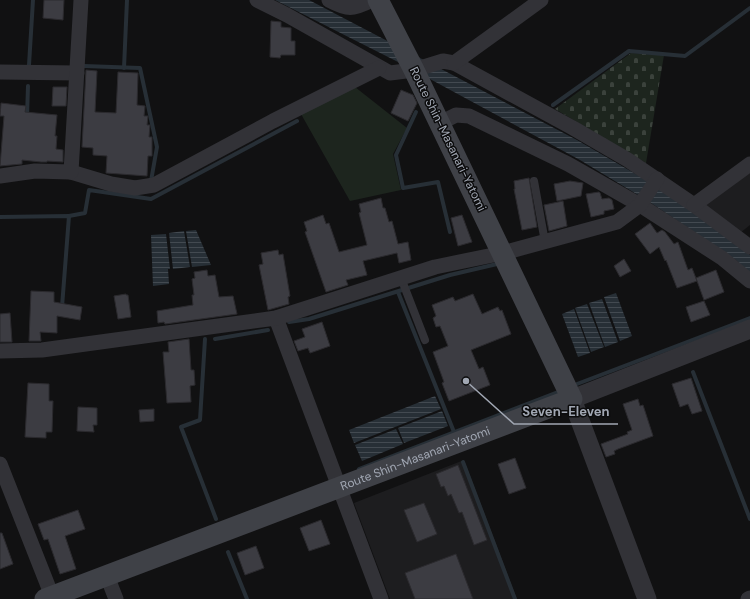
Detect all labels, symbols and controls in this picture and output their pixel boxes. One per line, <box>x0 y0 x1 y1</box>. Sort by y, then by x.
street label: Route Shin-Masanari-Yatomi <box>406 64 490 214</box>
callout: Seven-Eleven <box>514 399 618 424</box>
text: Seven-Eleven <box>522 403 610 420</box>
street label: Route Shin-Masanari-Yatomi <box>338 423 493 494</box>

